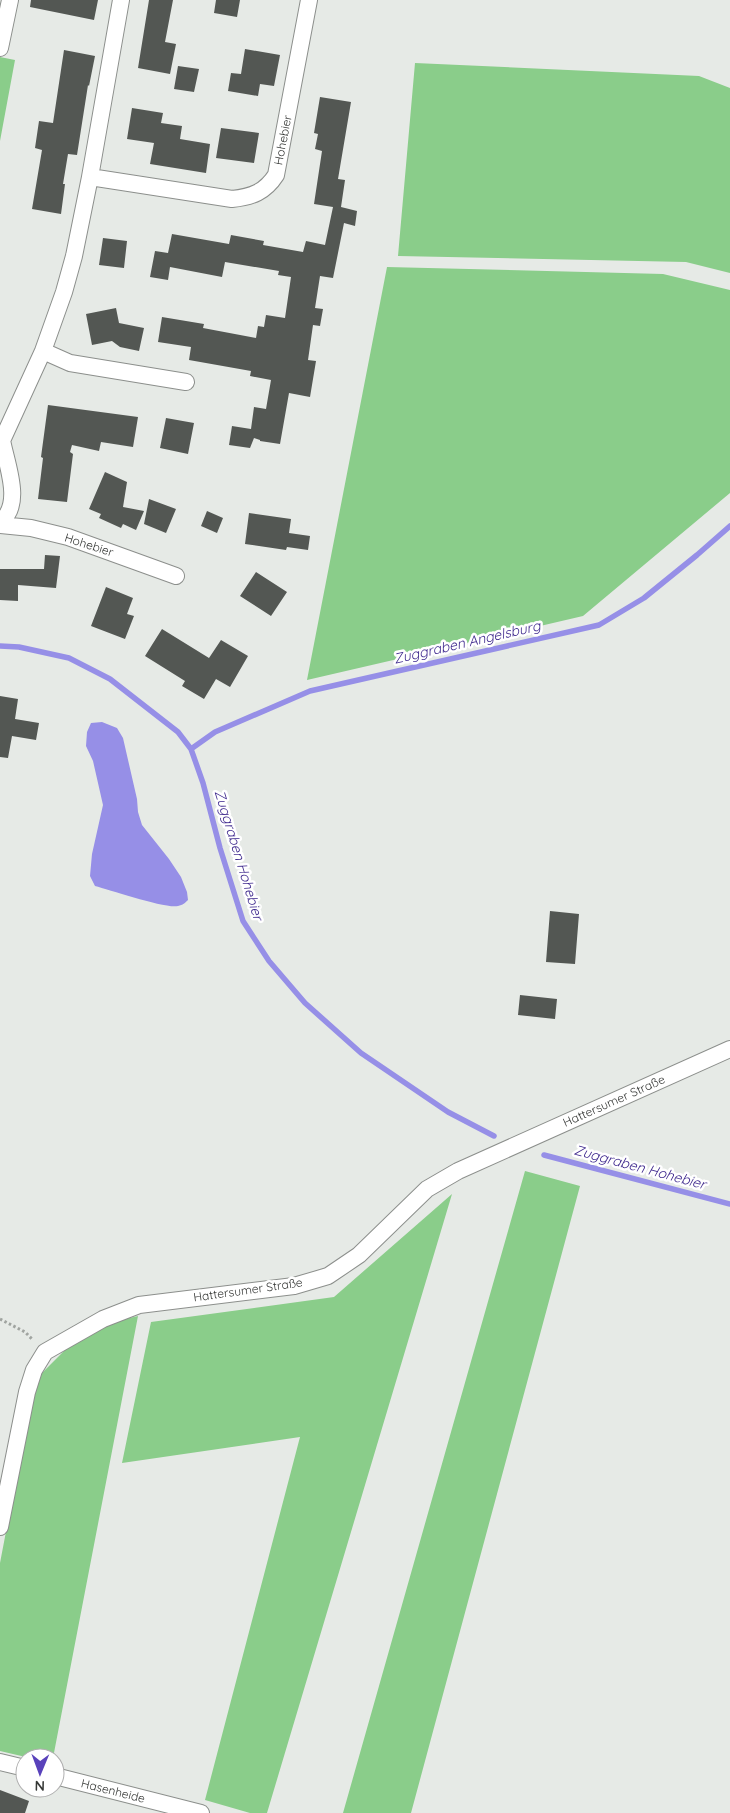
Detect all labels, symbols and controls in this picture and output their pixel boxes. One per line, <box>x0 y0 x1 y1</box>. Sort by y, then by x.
street label: Hohebier <box>270 113 295 166</box>
street label: Hohebier <box>63 530 116 560</box>
water label: Zuggraben Angelsburg <box>392 616 543 668</box>
water label: Zuggraben Hohebier <box>211 788 268 924</box>
street label: Hattersumer Straße <box>560 1071 667 1130</box>
water label: Zuggraben Hohebier <box>572 1141 709 1194</box>
street label: Hattersumer Straße <box>192 1274 304 1305</box>
north arrow <box>15 1748 65 1798</box>
street label: Hasenheide <box>80 1775 147 1806</box>
text: N <box>34 1777 45 1795</box>

